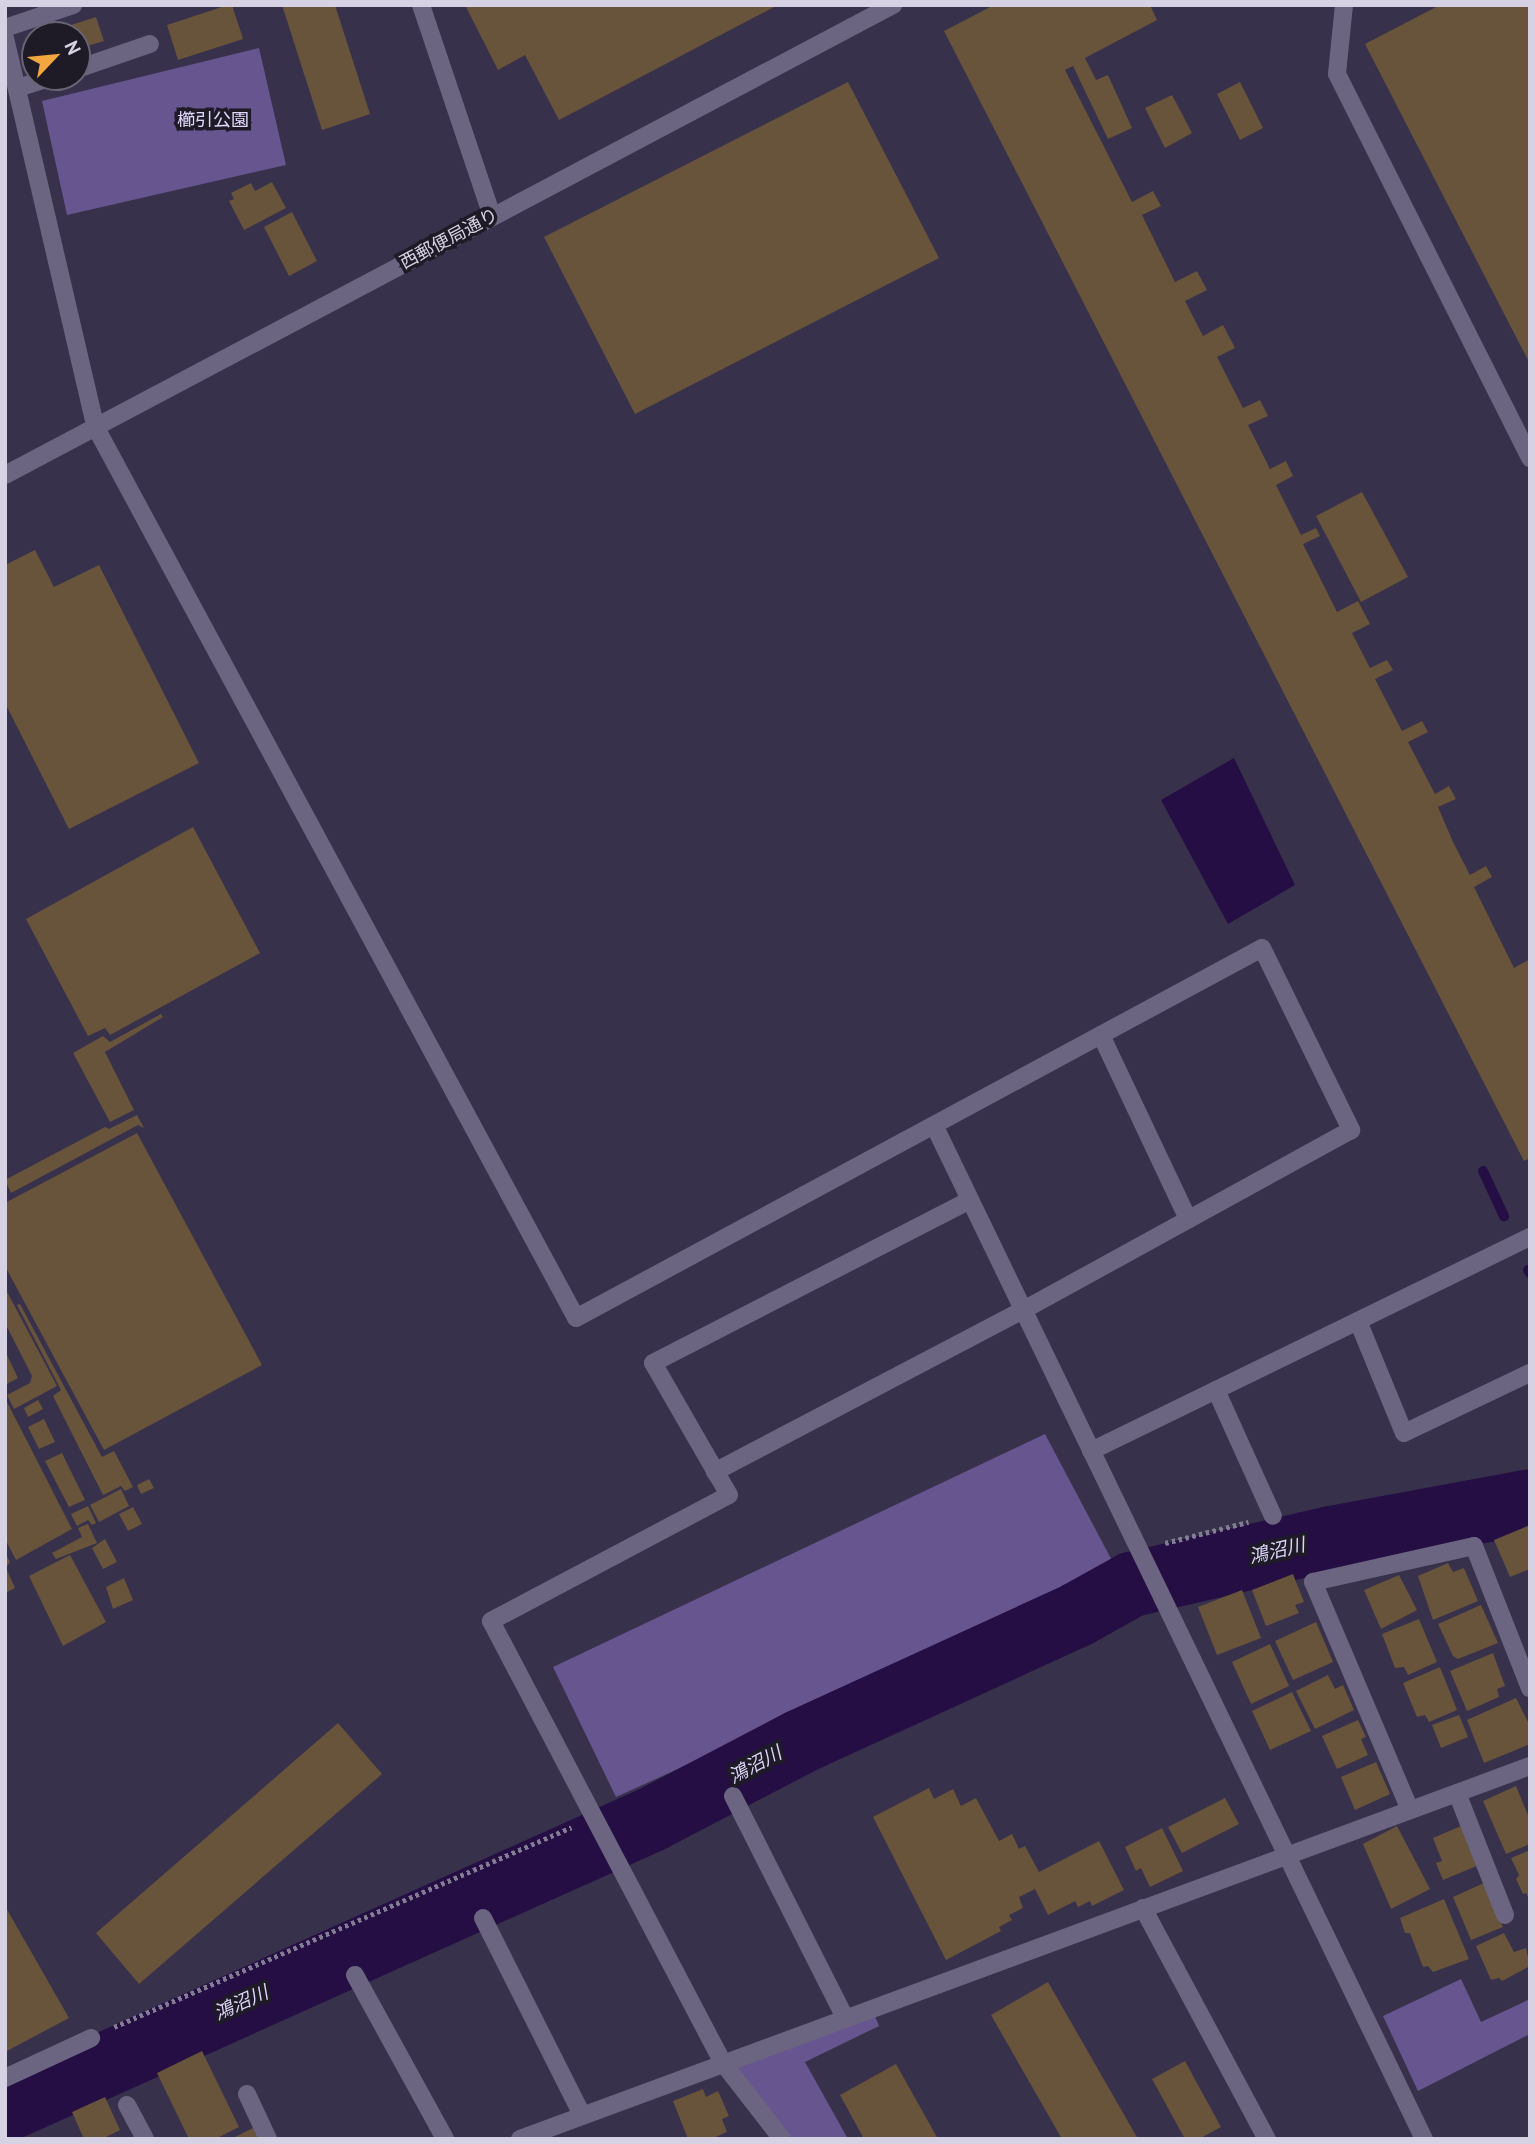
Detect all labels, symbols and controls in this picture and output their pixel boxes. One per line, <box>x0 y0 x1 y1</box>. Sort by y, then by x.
north arrow <box>21 21 91 91</box>
text: N <box>60 37 87 59</box>
park label: 櫛引公園 <box>177 109 249 131</box>
street label: 西郵便局通り <box>396 204 502 274</box>
water label: 鴻沼川 <box>1247 1533 1307 1569</box>
water label: 鴻沼川 <box>724 1742 786 1788</box>
water label: 鴻沼川 <box>210 1981 272 2025</box>

